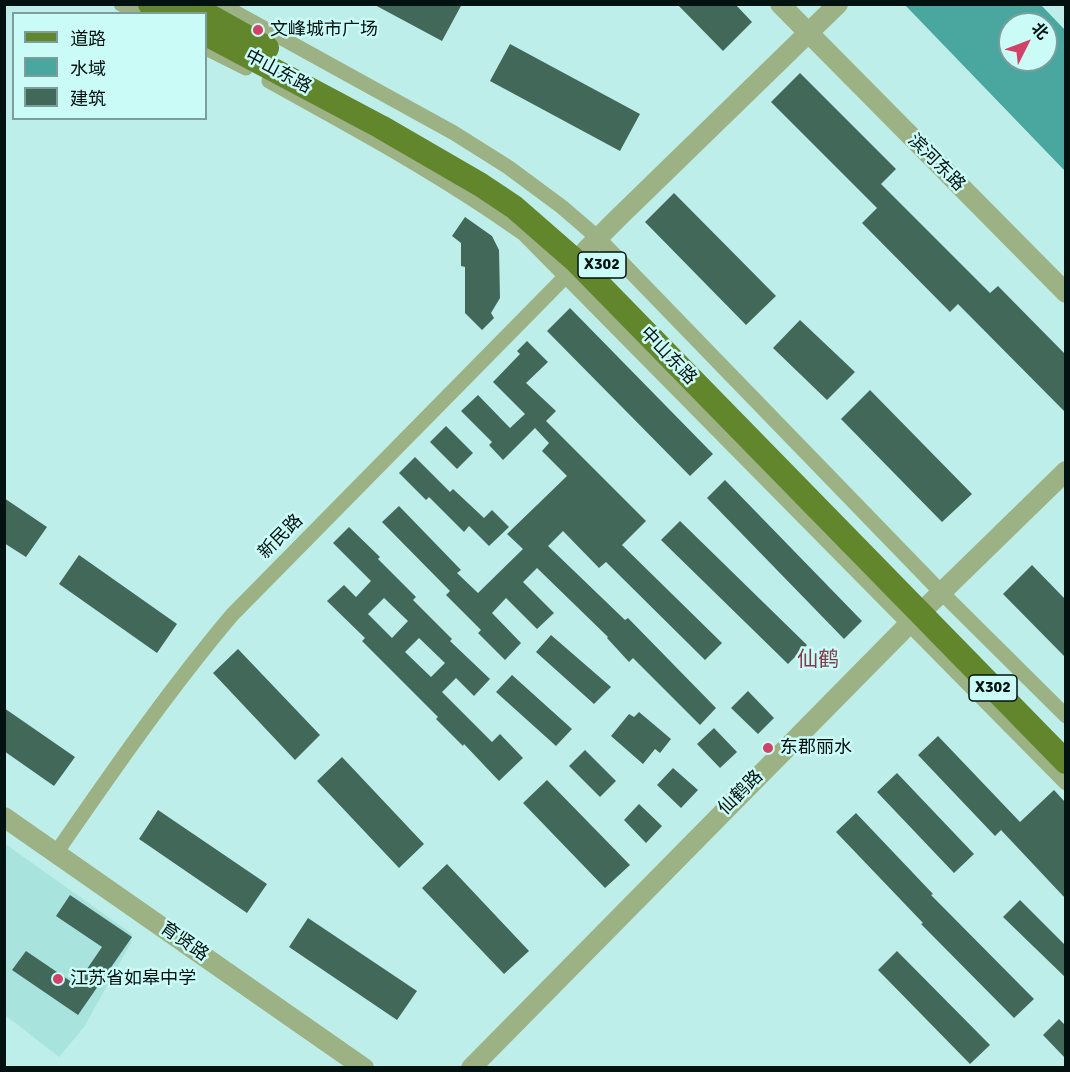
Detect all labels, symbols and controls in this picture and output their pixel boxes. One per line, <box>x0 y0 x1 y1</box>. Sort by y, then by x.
legend <box>12 12 207 120</box>
north arrow <box>998 12 1058 72</box>
place label: 文峰城市广场 <box>270 19 378 41</box>
text: 北 <box>1027 19 1053 44</box>
marker: 文峰城市广场 <box>251 23 265 37</box>
text: 道路 <box>70 28 106 50</box>
street label: 中山东路 <box>241 46 315 98</box>
text: 水域 <box>70 58 106 80</box>
text: 建筑 <box>70 88 106 110</box>
street label: 滨河东路 <box>903 130 969 196</box>
road number: X302 <box>578 252 626 278</box>
street label: 中山东路 <box>635 323 701 389</box>
street label: 新民路 <box>254 510 308 564</box>
district label: 仙鹤 <box>797 647 839 673</box>
road number: X302 <box>969 675 1017 701</box>
place label: 东郡丽水 <box>780 737 852 759</box>
marker: 东郡丽水 <box>761 741 775 755</box>
street label: 仙鹤路 <box>714 766 768 820</box>
street label: 育贤路 <box>156 918 212 966</box>
place label: 江苏省如皋中学 <box>70 968 196 990</box>
marker: 江苏省如皋中学 <box>51 972 65 986</box>

